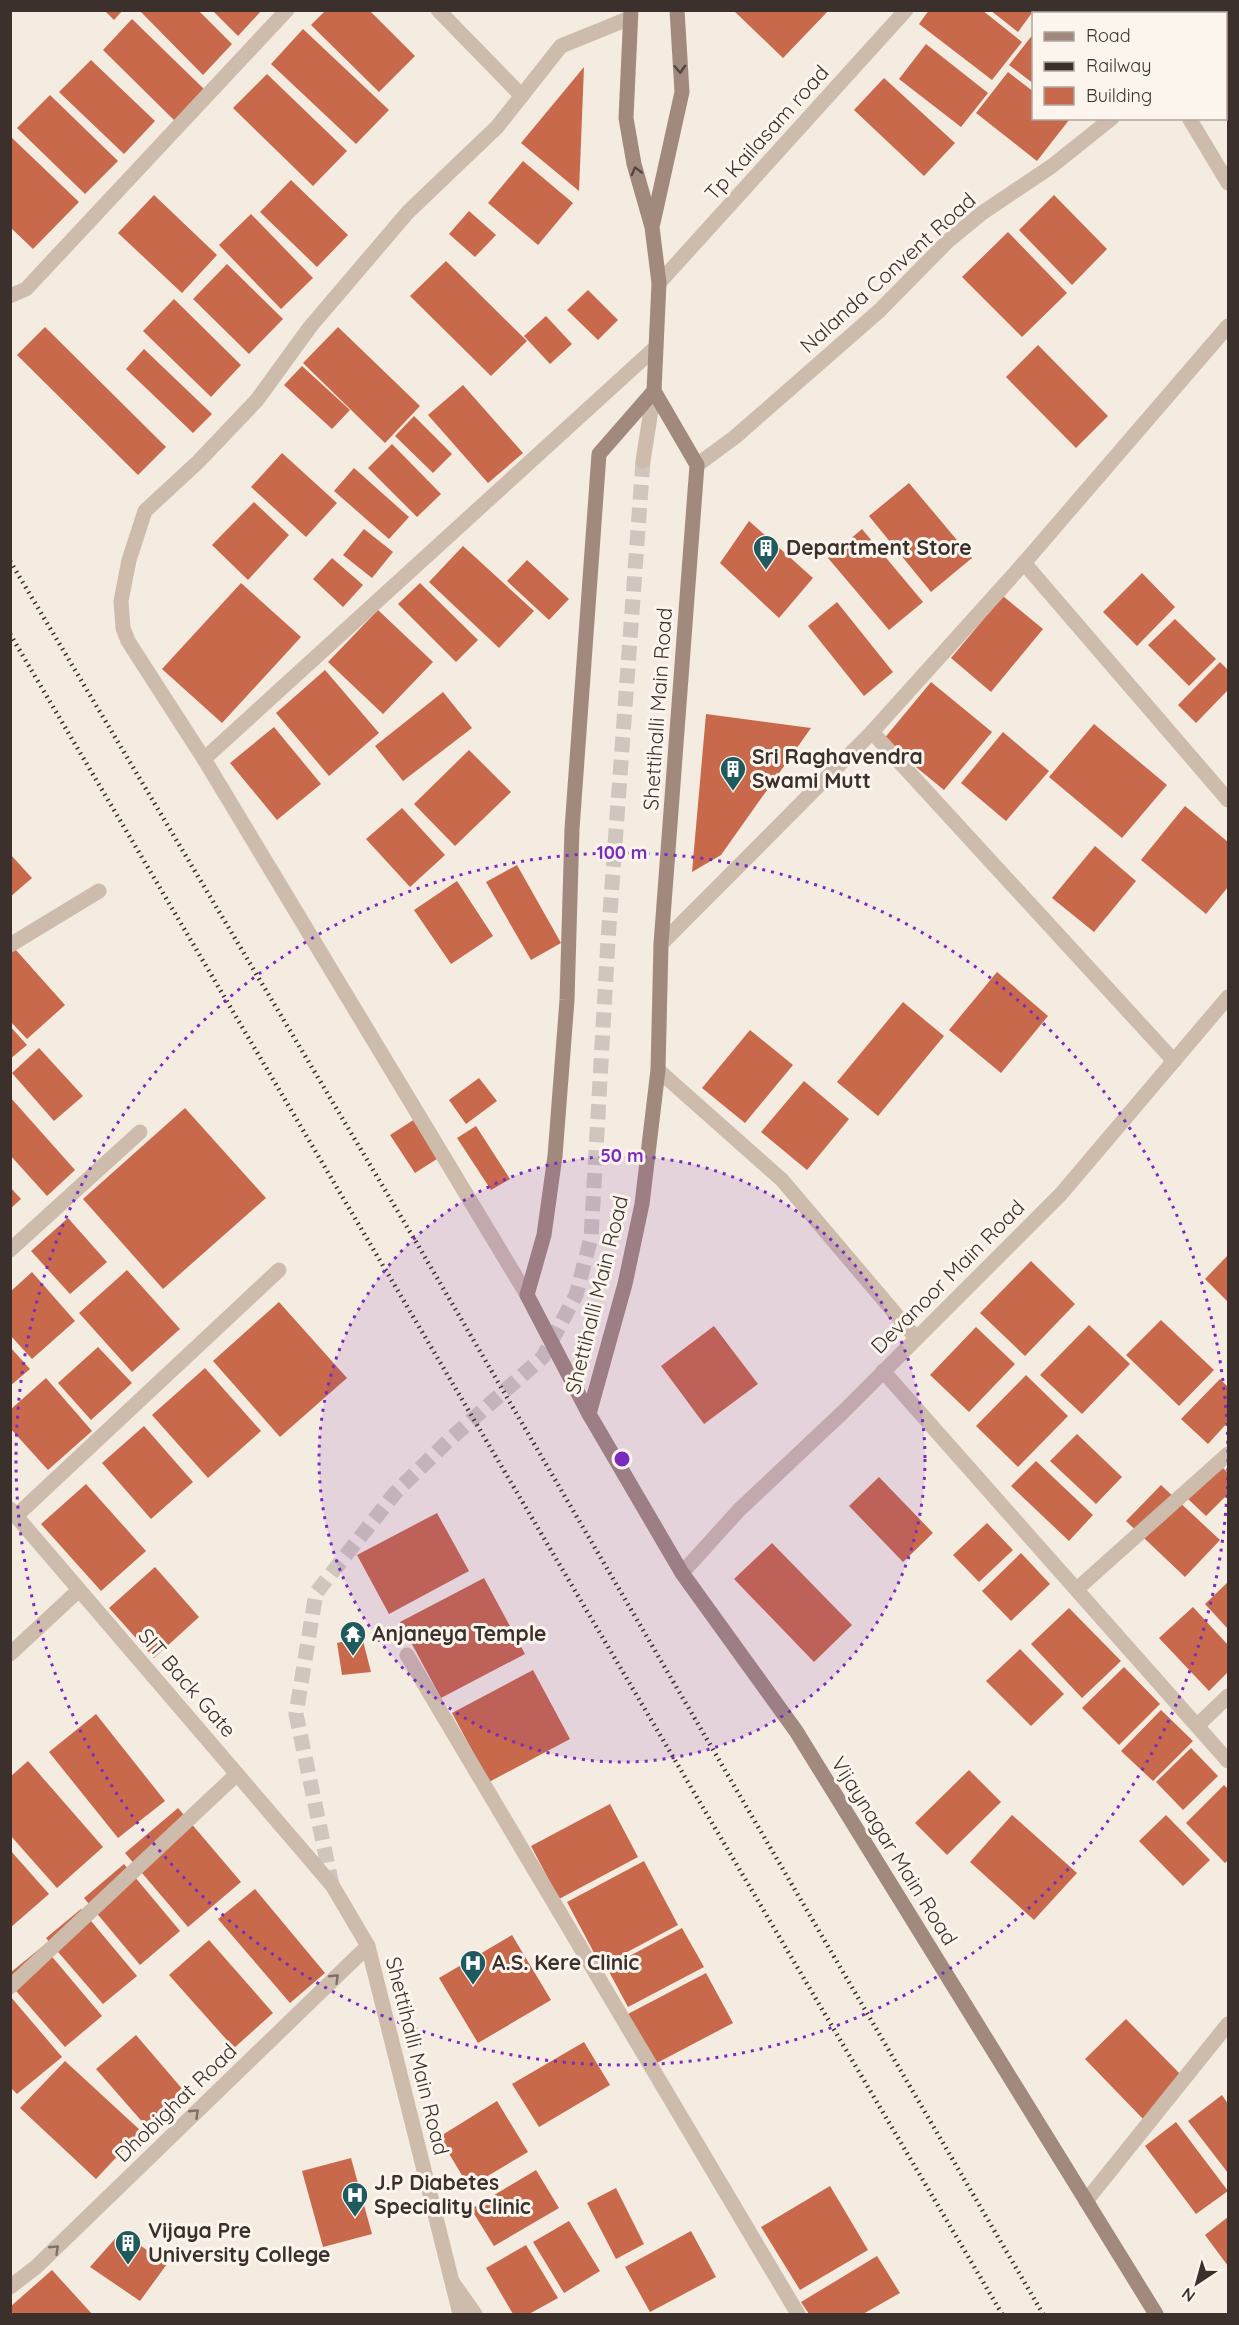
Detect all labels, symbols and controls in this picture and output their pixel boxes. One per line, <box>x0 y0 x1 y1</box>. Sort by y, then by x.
legend <box>1032 12 1227 120</box>
text: Road <box>1086 24 1131 47</box>
text: Railway <box>1086 54 1152 77</box>
street label: Tp Kailasam road <box>699 59 834 205</box>
one-way arrow <box>674 64 687 73</box>
text: Building <box>1086 84 1152 107</box>
one-way arrow <box>631 166 643 177</box>
street label: Nalanda Convent Road <box>794 187 980 358</box>
building icon: Department Store <box>751 533 781 571</box>
place label: Department Store <box>786 534 972 560</box>
street label: Shettihalli Main Road <box>637 607 677 811</box>
place label: Sri Raghavendra Swami Mutt <box>752 743 923 793</box>
building icon: Sri Raghavendra Swami Mutt <box>718 754 748 792</box>
text: 100 m <box>597 841 647 864</box>
text: 50 m <box>600 1144 644 1167</box>
street label: Shettihalli Main Road <box>559 1193 633 1397</box>
street label: Devanoor Main Road <box>865 1194 1030 1359</box>
centre of rings <box>612 1449 632 1469</box>
temple icon: Anjaneya Temple <box>338 1619 368 1657</box>
place label: Anjaneya Temple <box>372 1620 547 1646</box>
street label: SIT Back Gate <box>133 1622 242 1742</box>
street label: Vijaynagar Main Road <box>826 1751 964 1950</box>
hospital icon: A.S. Kere Clinic <box>458 1948 488 1986</box>
place label: A.S. Kere Clinic <box>492 1949 639 1975</box>
street label: Shettihalli Main Road <box>381 1954 455 2158</box>
one-way arrow <box>328 1974 339 1985</box>
street label: Dhobighat Road <box>109 2037 242 2167</box>
one-way arrow <box>188 2110 199 2121</box>
place label: J.P Diabetes Speciality Clinic <box>374 2169 531 2219</box>
hospital icon: J.P Diabetes Speciality Clinic <box>340 2180 370 2218</box>
place label: Vijaya Pre University College <box>148 2217 330 2267</box>
building icon: Vijaya Pre University College <box>113 2228 143 2266</box>
one-way arrow <box>48 2245 58 2256</box>
north arrow <box>1167 2253 1227 2313</box>
text: N <box>1178 2284 1199 2307</box>

